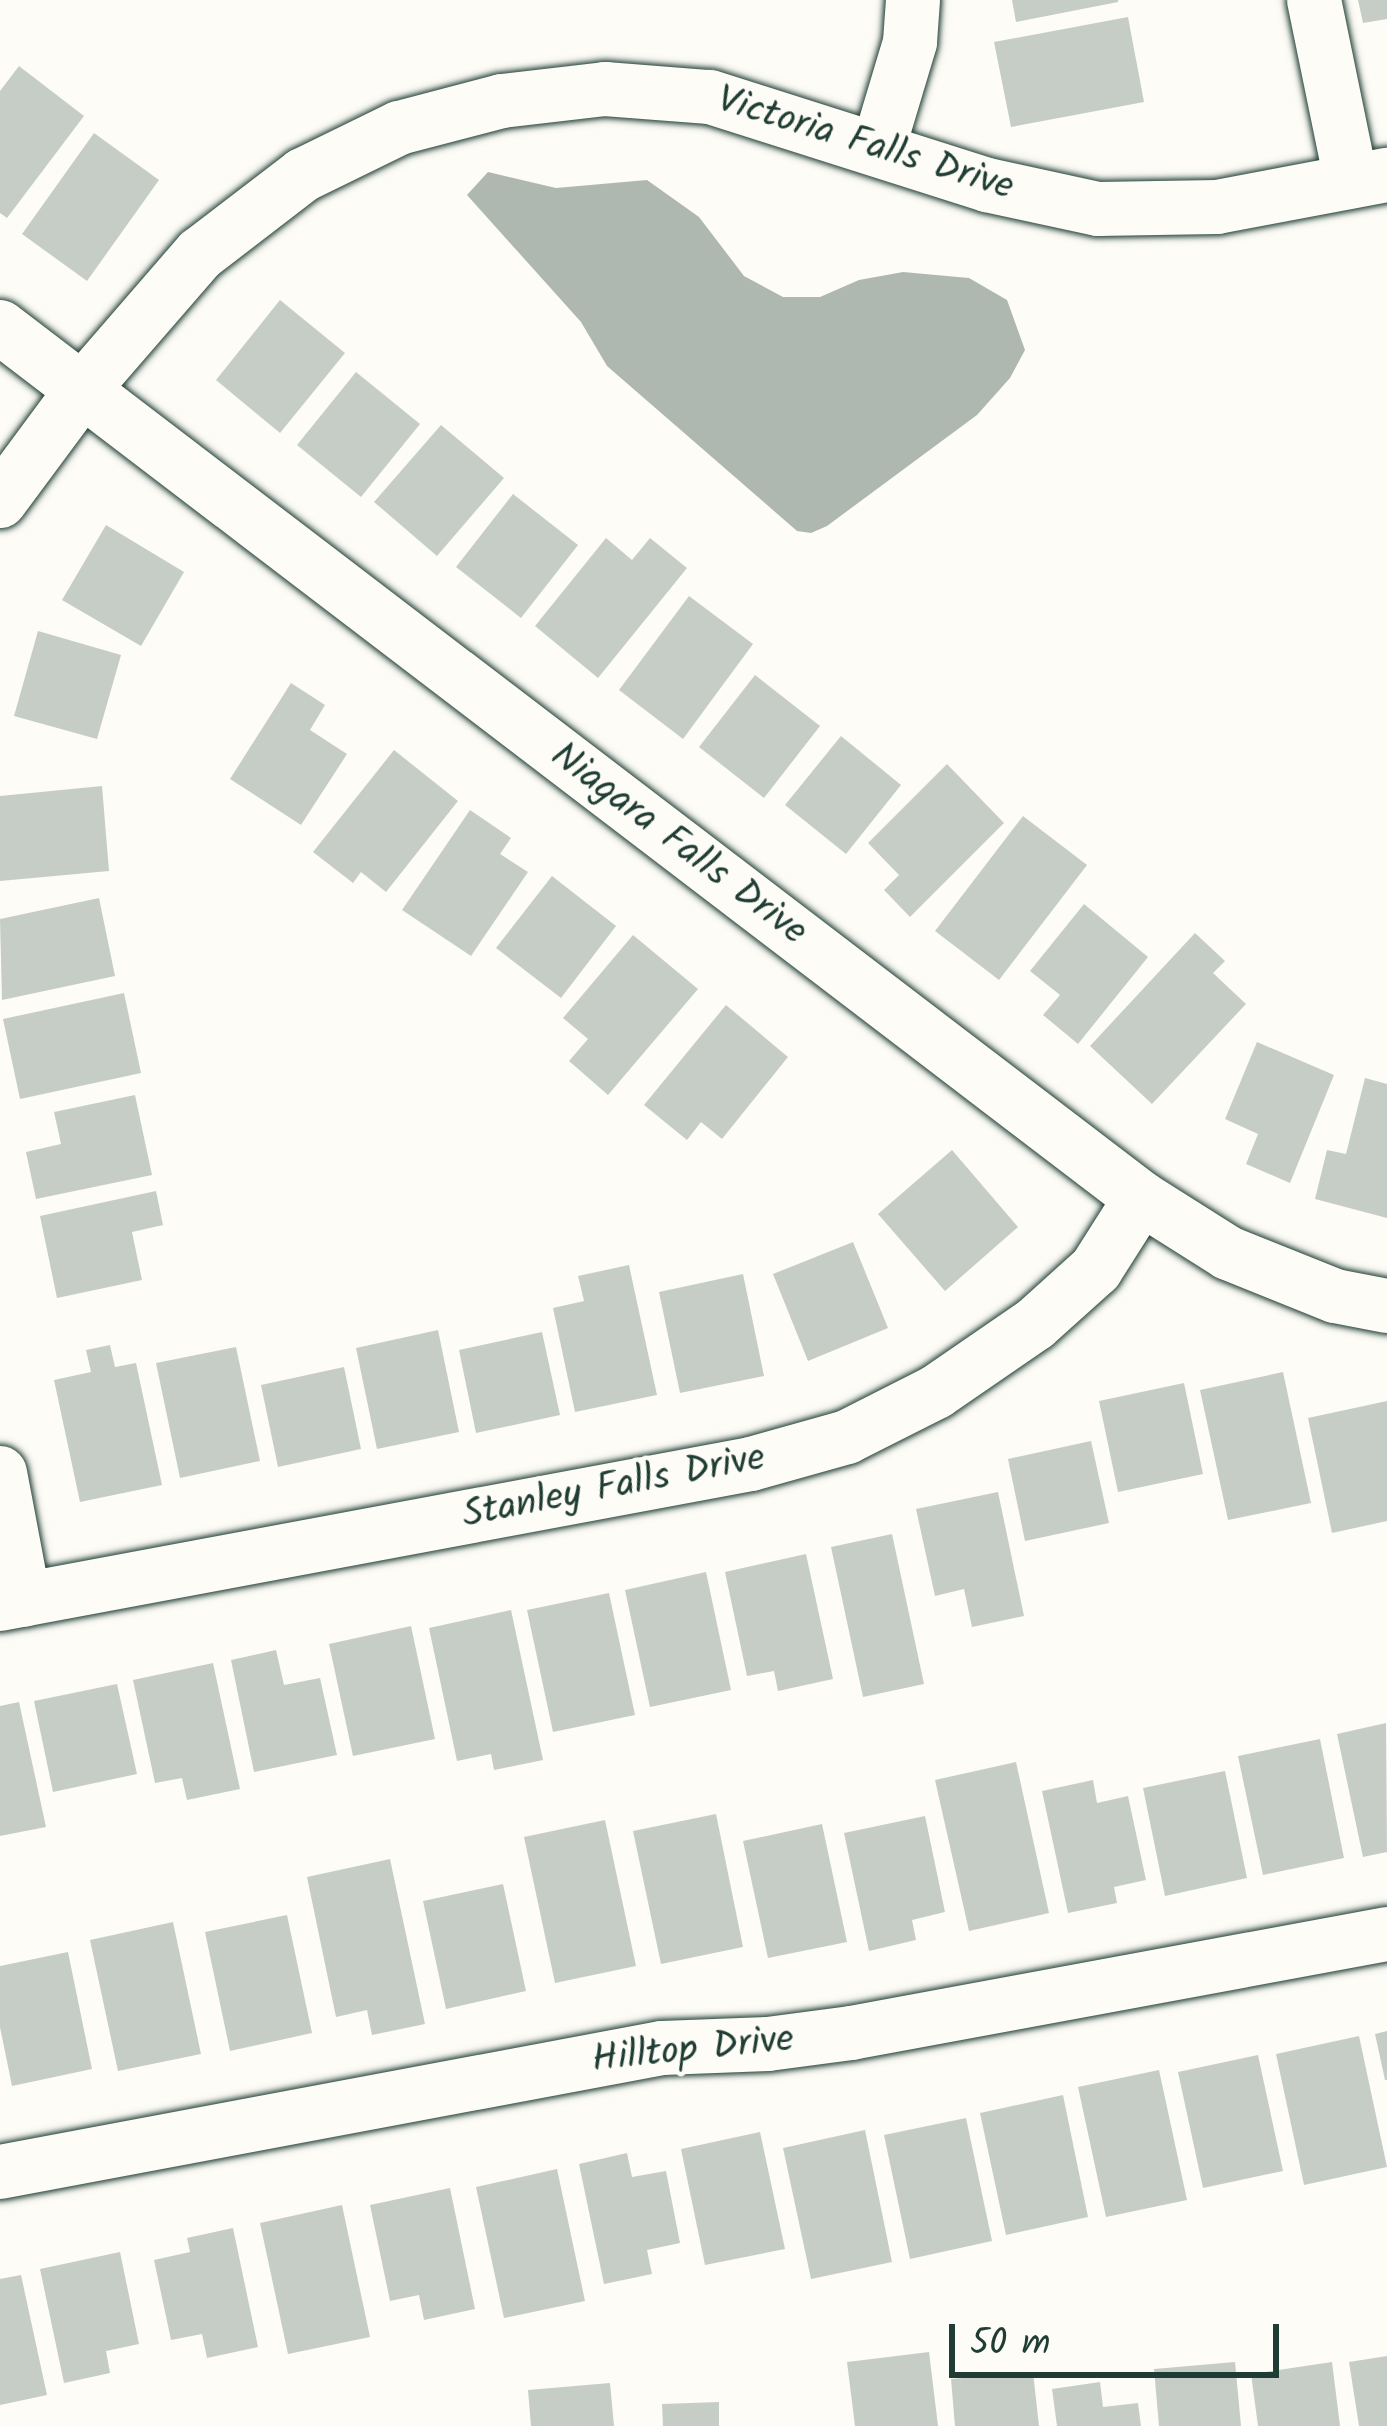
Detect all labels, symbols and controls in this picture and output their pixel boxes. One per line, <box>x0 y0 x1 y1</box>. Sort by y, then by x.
street label: Victoria Falls Drive <box>711 78 1019 212</box>
street label: Niagara Falls Drive <box>541 733 815 957</box>
street label: Stanley Falls Drive <box>459 1436 769 1540</box>
street label: Hilltop Drive <box>590 2017 796 2085</box>
scale bar <box>955 2300 1285 2374</box>
text: 50 m <box>970 2316 1050 2373</box>

